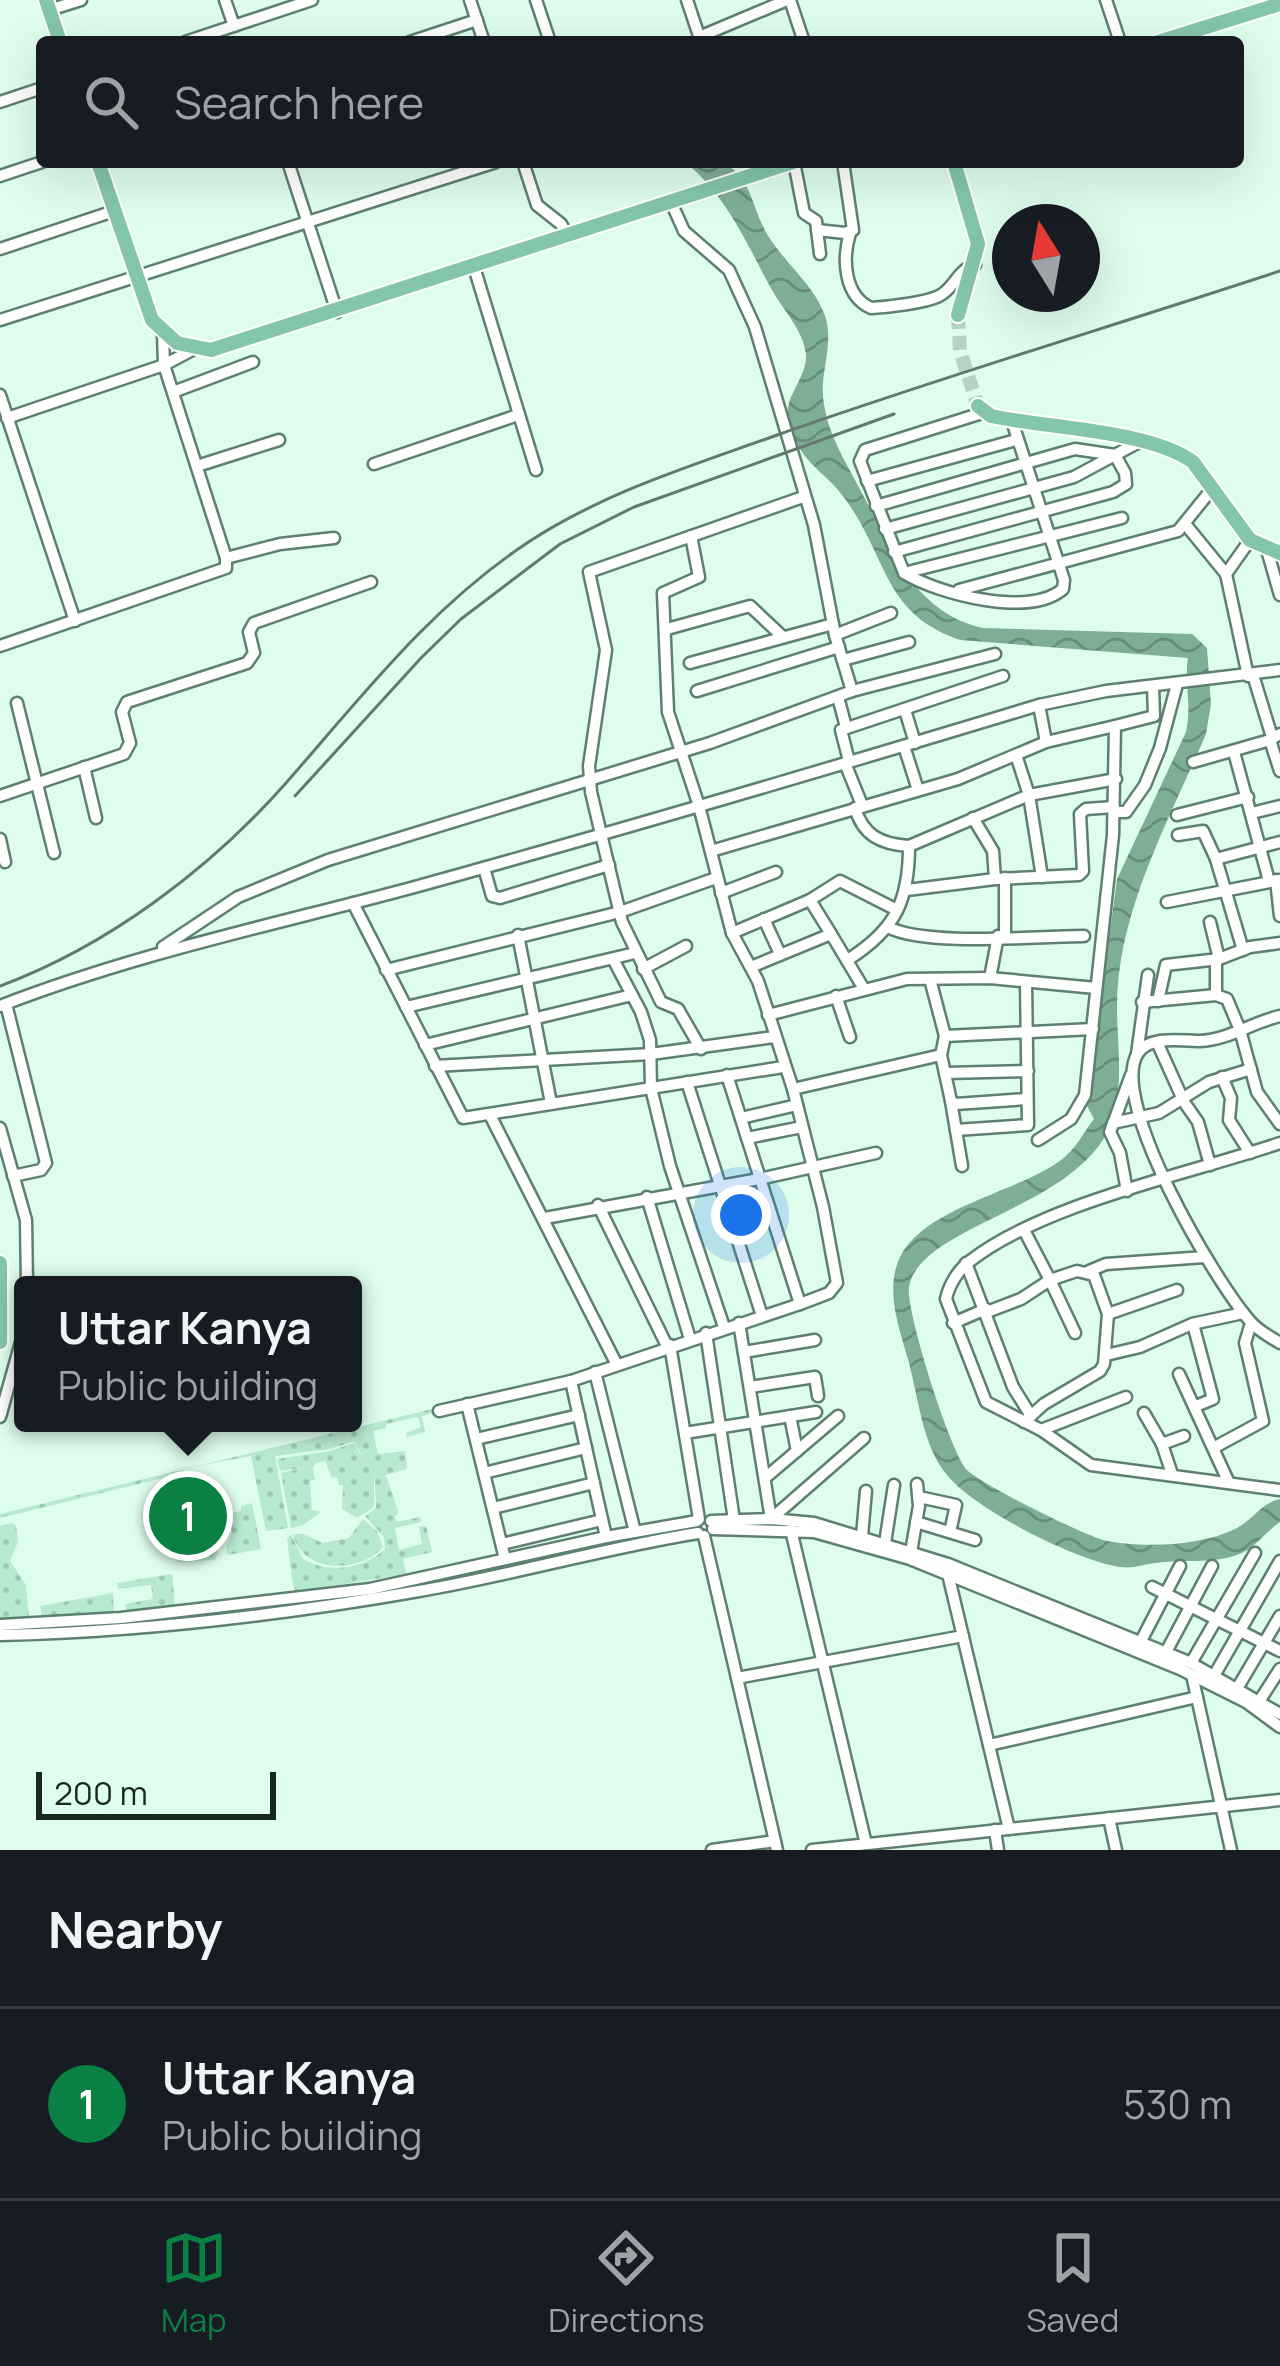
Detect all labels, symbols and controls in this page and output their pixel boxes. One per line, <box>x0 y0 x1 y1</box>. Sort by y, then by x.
search box <box>36 36 1244 168</box>
icon: search <box>78 69 144 135</box>
text: Search here <box>174 71 424 133</box>
north arrow <box>992 204 1100 312</box>
your location <box>711 1185 771 1245</box>
popup <box>14 1276 362 1432</box>
text: Uttar Kanya <box>58 1296 312 1358</box>
text: Public building <box>58 1358 318 1412</box>
pin: 1 <box>149 1471 227 1561</box>
scale bar <box>36 1766 276 1819</box>
text: 200 m <box>54 1770 148 1815</box>
text: Nearby <box>48 1894 223 1963</box>
text: Uttar Kanya <box>162 2046 416 2108</box>
text: 1 <box>78 2077 96 2131</box>
text: 530 m <box>1123 2077 1232 2131</box>
text: Public building <box>162 2108 422 2162</box>
tab: Map <box>161 2225 227 2342</box>
tab: Directions <box>548 2225 705 2342</box>
tab: Saved <box>1026 2225 1119 2342</box>

